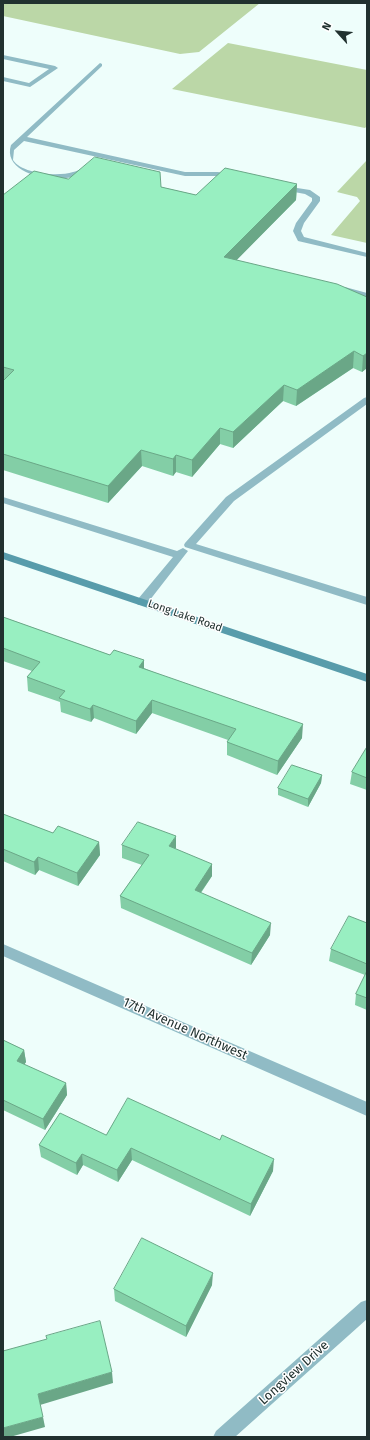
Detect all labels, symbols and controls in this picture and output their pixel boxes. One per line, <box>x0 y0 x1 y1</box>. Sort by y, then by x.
north arrow <box>318 12 358 52</box>
text: N <box>319 20 334 33</box>
street label: Long Lake Road <box>146 597 224 635</box>
street label: 17th Avenue Northwest <box>120 994 250 1064</box>
street label: Longview Drive <box>256 1338 332 1408</box>

